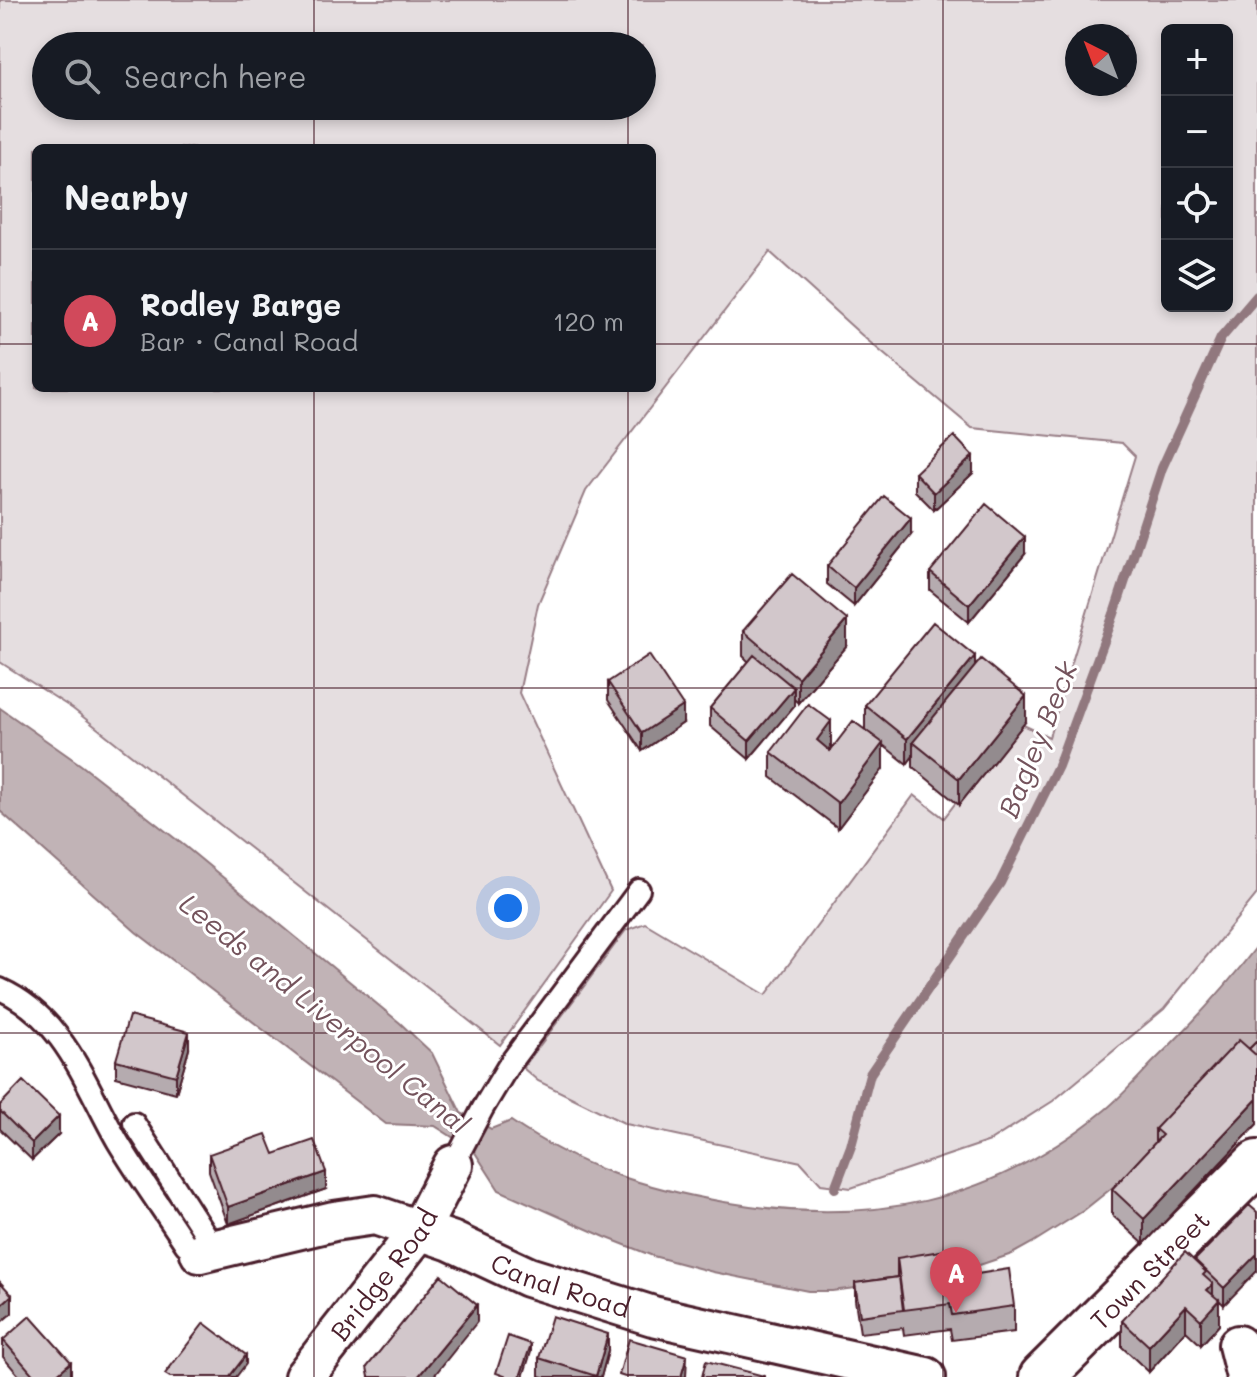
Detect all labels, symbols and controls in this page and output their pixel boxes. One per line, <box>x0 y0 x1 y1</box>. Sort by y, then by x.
north arrow <box>1065 24 1137 96</box>
map controls <box>1161 24 1233 312</box>
button: + <box>1161 24 1233 96</box>
search box <box>32 32 656 120</box>
icon: search <box>60 54 104 98</box>
text: Search here <box>124 56 307 96</box>
button: − <box>1161 96 1233 168</box>
button: locate <box>1161 168 1233 240</box>
text: Nearby <box>64 174 189 219</box>
button: layers <box>1161 240 1233 312</box>
text: Rodley Barge <box>140 284 341 324</box>
text: A <box>81 304 99 338</box>
text: 120 m <box>553 304 624 338</box>
text: Bar · Canal Road <box>140 324 358 358</box>
water label: Bagley Beck <box>989 655 1085 822</box>
water label: Leeds and Liverpool Canal <box>173 885 477 1141</box>
your location <box>488 888 528 928</box>
street label: Bridge Road <box>322 1203 445 1347</box>
street label: Town Street <box>1083 1203 1217 1337</box>
street label: Canal Road <box>485 1245 634 1325</box>
pin: A <box>930 1247 982 1313</box>

